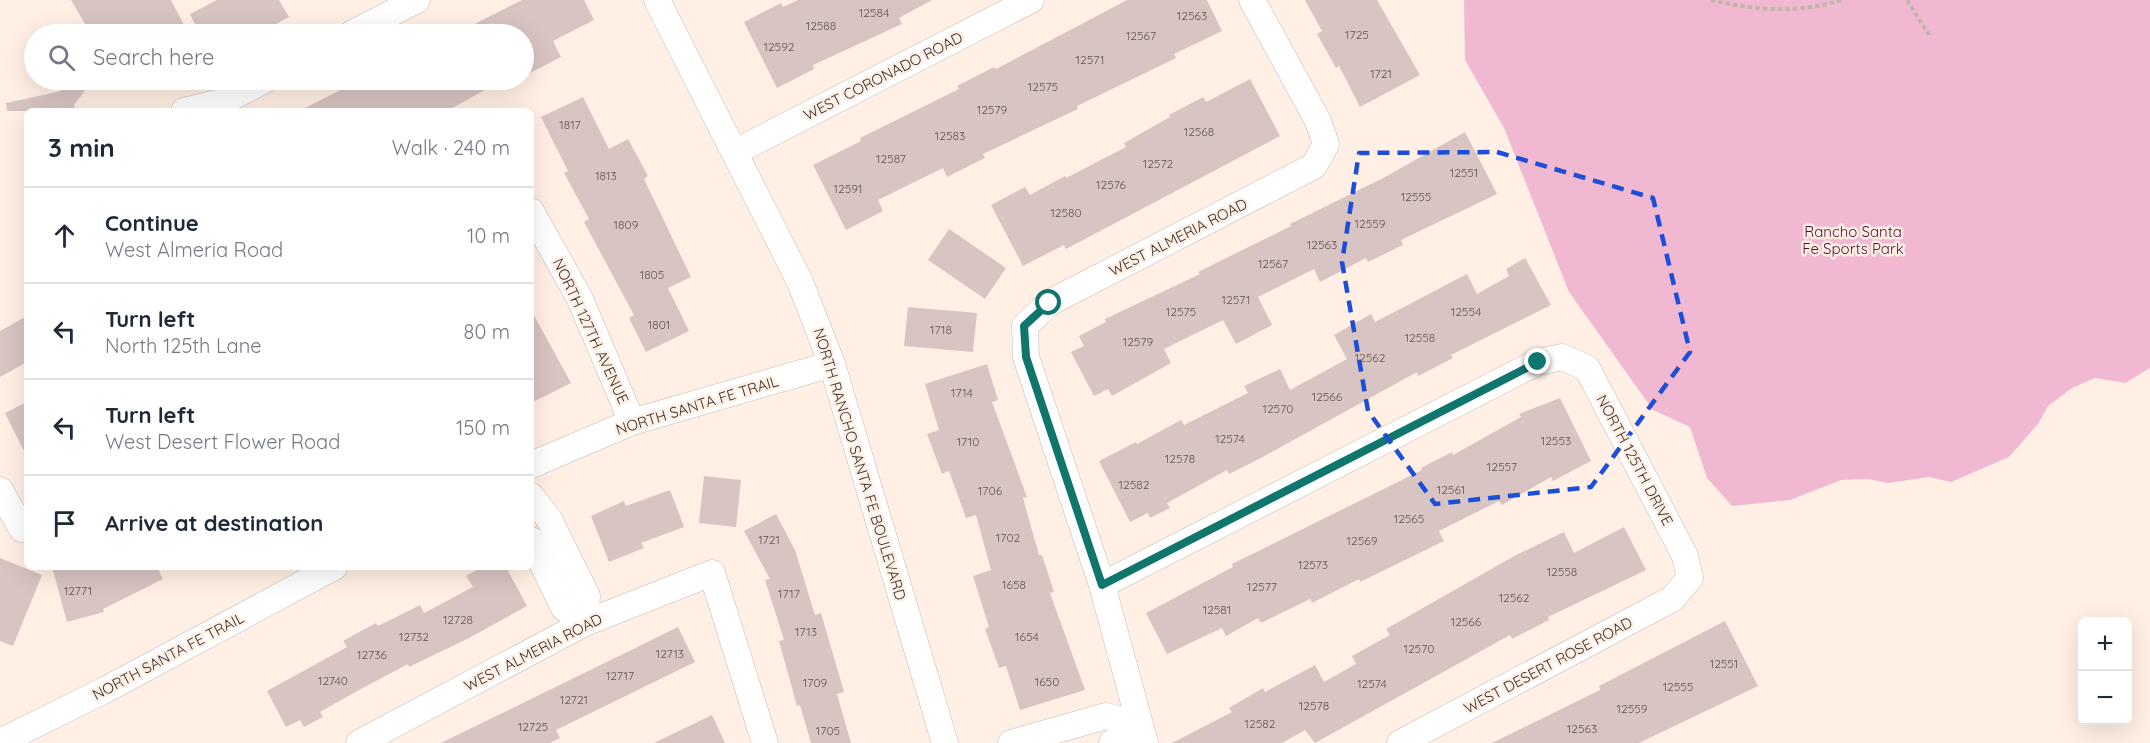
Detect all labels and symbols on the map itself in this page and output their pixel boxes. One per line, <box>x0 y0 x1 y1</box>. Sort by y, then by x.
house number: 12584 <box>859 5 889 20</box>
house number: 12563 <box>1177 8 1207 23</box>
house number: 12588 <box>806 18 836 33</box>
street label: WEST CORONADO ROAD <box>800 27 966 124</box>
house number: 1725 <box>1345 27 1369 42</box>
house number: 12567 <box>1126 28 1156 43</box>
house number: 12592 <box>764 39 795 54</box>
house number: 12571 <box>1076 52 1104 67</box>
house number: 1721 <box>1370 66 1392 81</box>
house number: 12575 <box>1028 79 1058 94</box>
house number: 12579 <box>977 102 1008 117</box>
house number: 1817 <box>559 117 581 132</box>
house number: 12568 <box>1184 124 1214 139</box>
house number: 12583 <box>935 128 965 143</box>
house number: 12587 <box>876 151 906 166</box>
house number: 12572 <box>1143 156 1174 171</box>
house number: 12551 <box>1450 165 1478 180</box>
house number: 1813 <box>595 168 617 183</box>
house number: 12576 <box>1096 177 1126 192</box>
house number: 12591 <box>834 181 862 196</box>
house number: 12555 <box>1401 189 1431 204</box>
street label: WEST ALMERIA ROAD <box>1106 194 1250 280</box>
house number: 12580 <box>1050 205 1082 220</box>
house number: 12559 <box>1355 216 1386 231</box>
house number: 1809 <box>614 217 639 232</box>
park label: Rancho Santa Fe Sports Park <box>1802 222 1904 258</box>
house number: 12563 <box>1307 237 1337 252</box>
street label: NORTH 127TH AVENUE <box>549 255 633 407</box>
house number: 12567 <box>1258 256 1288 271</box>
house number: 1805 <box>640 267 664 282</box>
route start <box>1035 289 1061 315</box>
house number: 12571 <box>1222 292 1250 307</box>
house number: 12575 <box>1166 304 1196 319</box>
house number: 12554 <box>1451 304 1481 319</box>
house number: 1801 <box>648 317 670 332</box>
house number: 1718 <box>930 322 952 337</box>
street label: NORTH RANCHO SANTA FE BOULEVARD <box>809 326 911 603</box>
house number: 12558 <box>1405 330 1435 345</box>
house number: 12579 <box>1123 334 1154 349</box>
route end <box>1524 348 1550 374</box>
house number: 12562 <box>1355 350 1386 365</box>
street label: NORTH SANTA FE TRAIL <box>613 371 781 439</box>
house number: 1714 <box>951 385 973 400</box>
house number: 12566 <box>1312 389 1343 404</box>
street label: NORTH 125TH DRIVE <box>1593 391 1677 529</box>
house number: 12570 <box>1263 401 1293 416</box>
house number: 12574 <box>1215 431 1245 446</box>
house number: 12553 <box>1541 433 1571 448</box>
house number: 1710 <box>957 434 979 449</box>
house number: 12578 <box>1165 451 1195 466</box>
house number: 12557 <box>1487 459 1517 474</box>
house number: 12582 <box>1119 477 1150 492</box>
house number: 12561 <box>1437 482 1465 497</box>
house number: 1706 <box>978 483 1003 498</box>
house number: 12565 <box>1394 511 1424 526</box>
house number: 1702 <box>996 530 1021 545</box>
house number: 1721 <box>758 532 780 547</box>
house number: 12569 <box>1347 533 1378 548</box>
house number: 12573 <box>1298 557 1328 572</box>
house number: 12558 <box>1547 564 1577 579</box>
house number: 1658 <box>1002 577 1026 592</box>
house number: 12577 <box>1247 579 1277 594</box>
house number: 12771 <box>64 583 92 598</box>
house number: 1717 <box>778 586 800 601</box>
house number: 12562 <box>1499 590 1530 605</box>
house number: 12581 <box>1203 602 1231 617</box>
street label: NORTH SANTA FE TRAIL <box>89 608 247 704</box>
street label: WEST ALMERIA ROAD <box>461 609 605 695</box>
house number: 12728 <box>443 612 473 627</box>
street label: WEST DESERT ROSE ROAD <box>1461 612 1636 718</box>
house number: 12566 <box>1451 614 1482 629</box>
house number: 1713 <box>795 624 817 639</box>
house number: 12732 <box>399 629 429 644</box>
house number: 1654 <box>1015 629 1039 644</box>
house number: 12570 <box>1404 641 1434 656</box>
house number: 12713 <box>656 646 684 661</box>
house number: 12736 <box>357 647 387 662</box>
house number: 12551 <box>1710 656 1738 671</box>
house number: 12717 <box>606 668 634 683</box>
house number: 12740 <box>318 673 348 688</box>
house number: 1650 <box>1035 674 1059 689</box>
house number: 1709 <box>803 675 828 690</box>
house number: 12574 <box>1357 676 1387 691</box>
house number: 12555 <box>1663 679 1693 694</box>
house number: 12721 <box>560 692 588 707</box>
house number: 12578 <box>1299 698 1329 713</box>
house number: 12559 <box>1617 701 1648 716</box>
house number: 12582 <box>1245 716 1276 731</box>
house number: 12725 <box>518 719 548 734</box>
house number: 12563 <box>1567 721 1597 736</box>
house number: 1705 <box>816 723 840 738</box>

